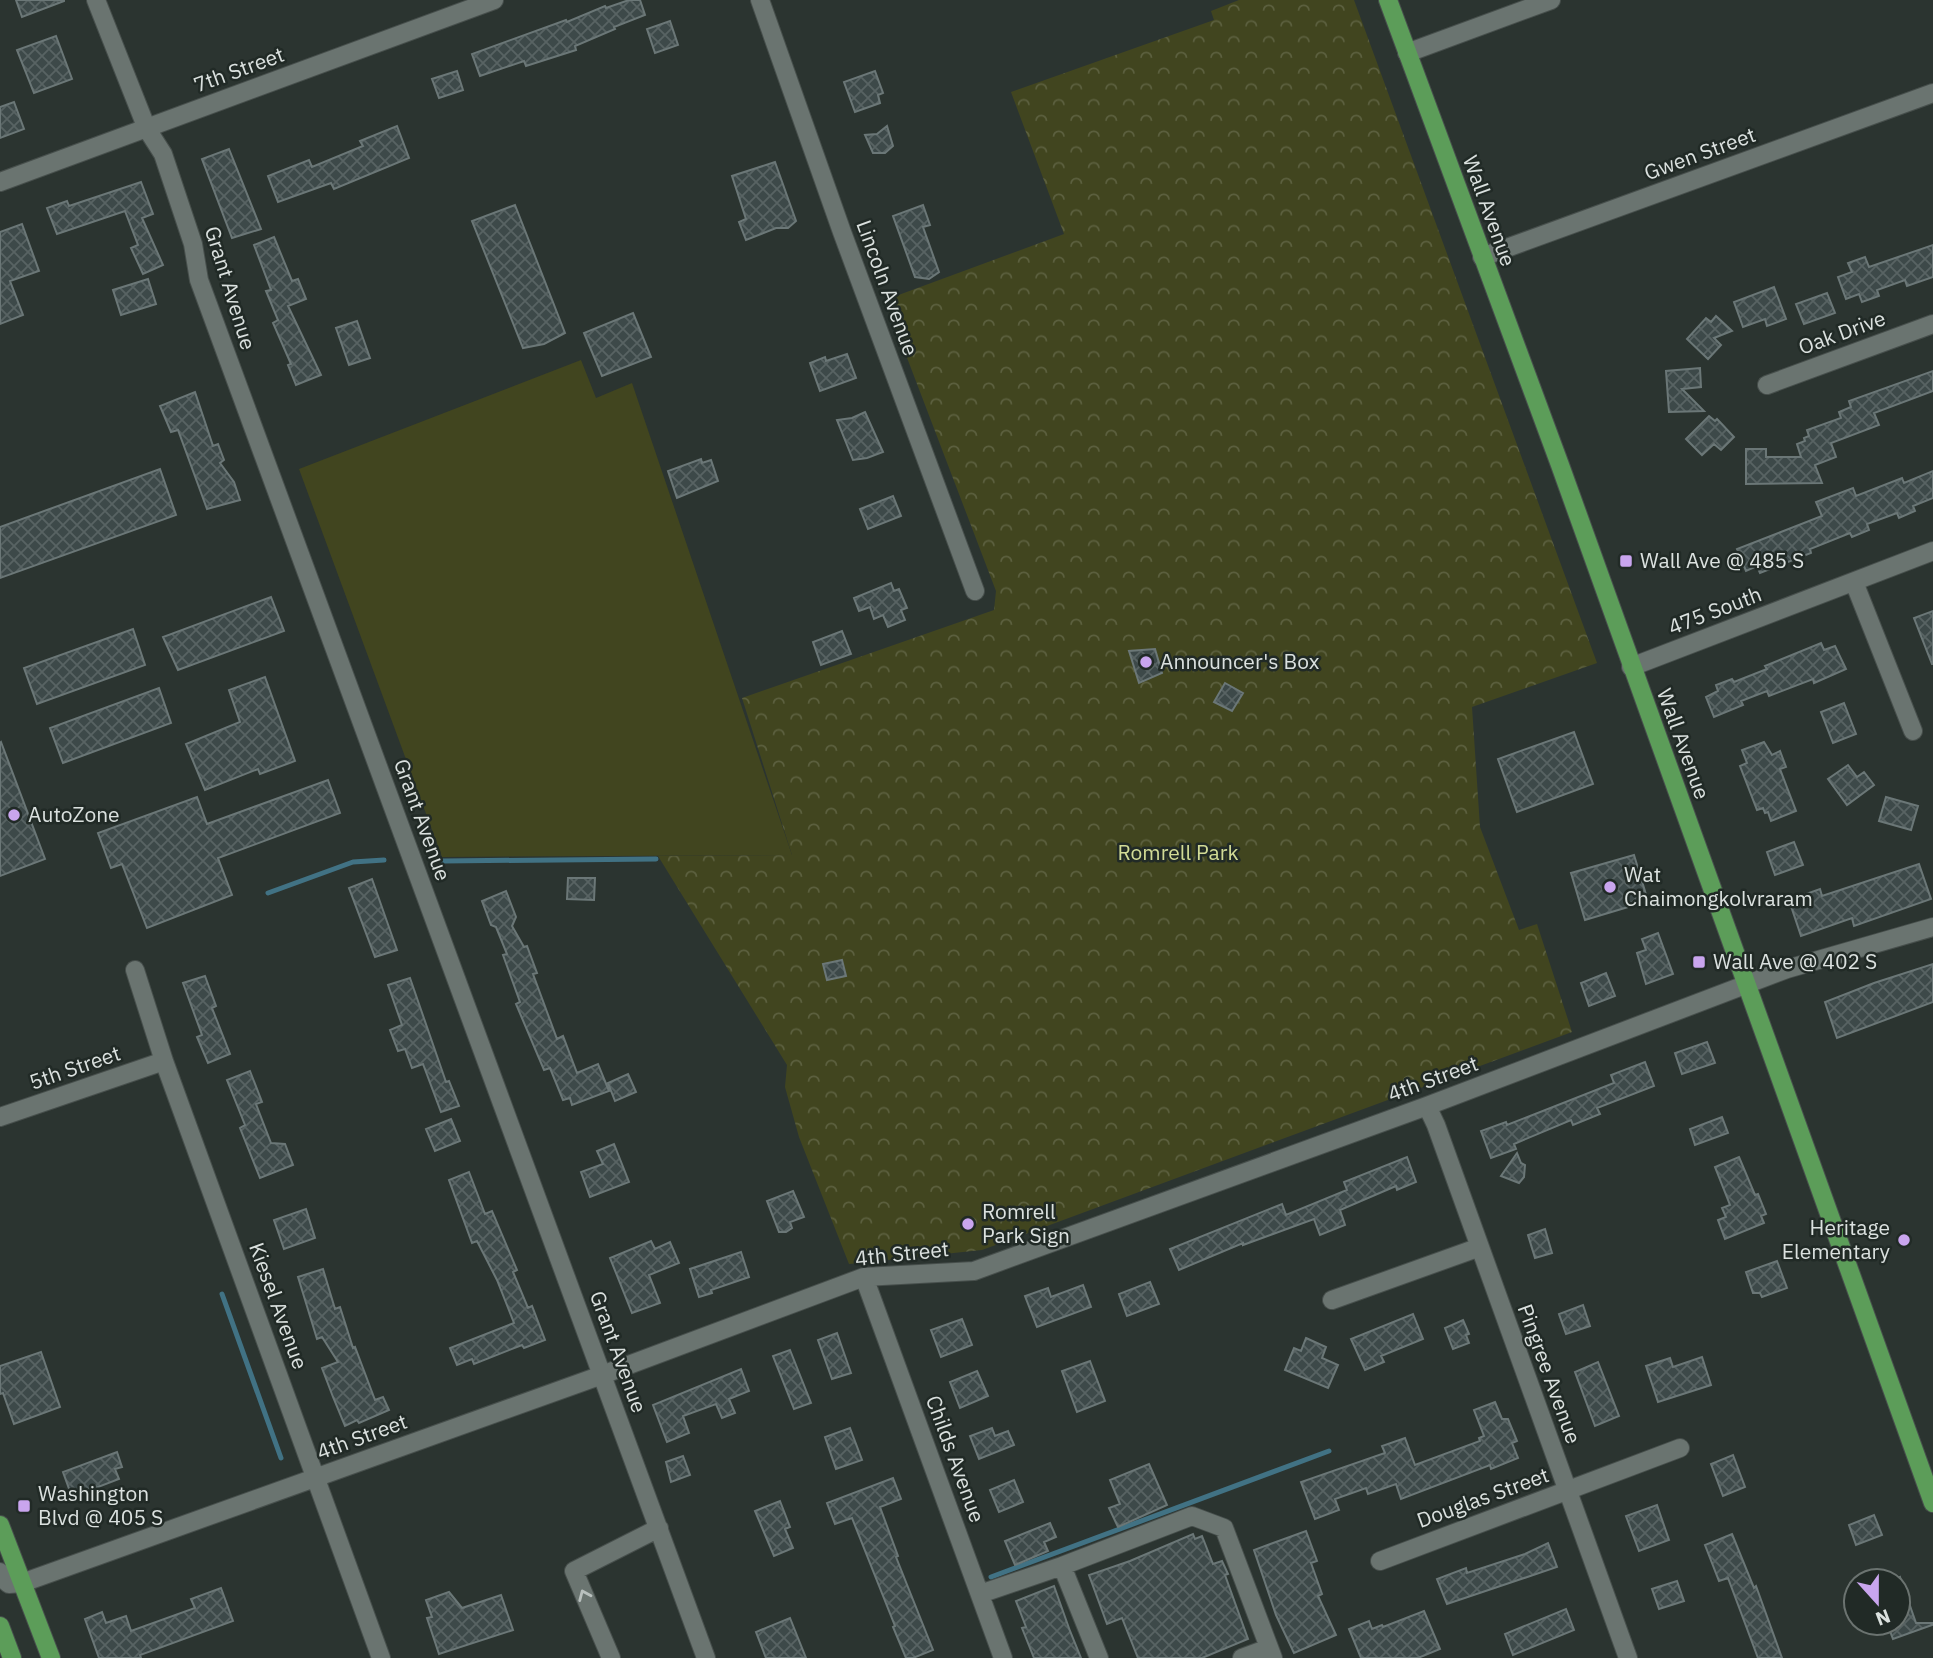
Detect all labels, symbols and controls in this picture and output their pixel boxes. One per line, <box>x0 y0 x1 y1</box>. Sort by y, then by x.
street label: 7th Street <box>189 40 288 98</box>
street label: Gwen Street <box>1640 120 1759 186</box>
street label: Wall Avenue <box>1457 151 1523 270</box>
street label: Lincoln Avenue <box>850 216 925 359</box>
street label: Grant Avenue <box>199 223 263 353</box>
street label: Oak Drive <box>1794 303 1889 361</box>
place label: Wall Ave @ 485 S <box>1640 546 1804 574</box>
marker: Wall Ave @ 485 S <box>1618 553 1634 569</box>
street label: 475 South <box>1664 579 1765 641</box>
place label: Announcer's Box <box>1160 647 1320 675</box>
marker: Announcer's Box <box>1138 654 1154 670</box>
street label: Wall Avenue <box>1651 684 1717 803</box>
street label: Grant Avenue <box>388 755 458 884</box>
place label: AutoZone <box>28 800 120 828</box>
marker: AutoZone <box>6 807 22 823</box>
park label: Romrell Park <box>1117 838 1239 866</box>
place label: Wat Chaimongkolvraram <box>1624 860 1813 912</box>
marker: Wat Chaimongkolvraram <box>1602 879 1618 895</box>
place label: Wall Ave @ 402 S <box>1713 947 1877 975</box>
marker: Wall Ave @ 402 S <box>1691 954 1707 970</box>
street label: 5th Street <box>25 1038 124 1096</box>
street label: 4th Street <box>1383 1049 1482 1107</box>
place label: Romrell Park Sign <box>982 1197 1070 1249</box>
place label: Heritage Elementary <box>1782 1213 1891 1265</box>
marker: Romrell Park Sign <box>960 1216 976 1232</box>
marker: Heritage Elementary <box>1896 1232 1912 1248</box>
street label: 4th Street <box>853 1234 950 1272</box>
street label: Kiesel Avenue <box>243 1239 315 1373</box>
street label: Grant Avenue <box>584 1287 654 1416</box>
street label: Pingree Avenue <box>1512 1300 1588 1447</box>
street label: Childs Avenue <box>920 1391 992 1526</box>
street label: 4th Street <box>312 1407 411 1465</box>
street label: Douglas Street <box>1413 1460 1553 1534</box>
place label: Washington Blvd @ 405 S <box>38 1479 163 1531</box>
marker: Washington Blvd @ 405 S <box>16 1498 32 1514</box>
north arrow <box>1842 1567 1912 1637</box>
one-way arrow <box>578 1590 592 1602</box>
text: N <box>1872 1604 1894 1632</box>

